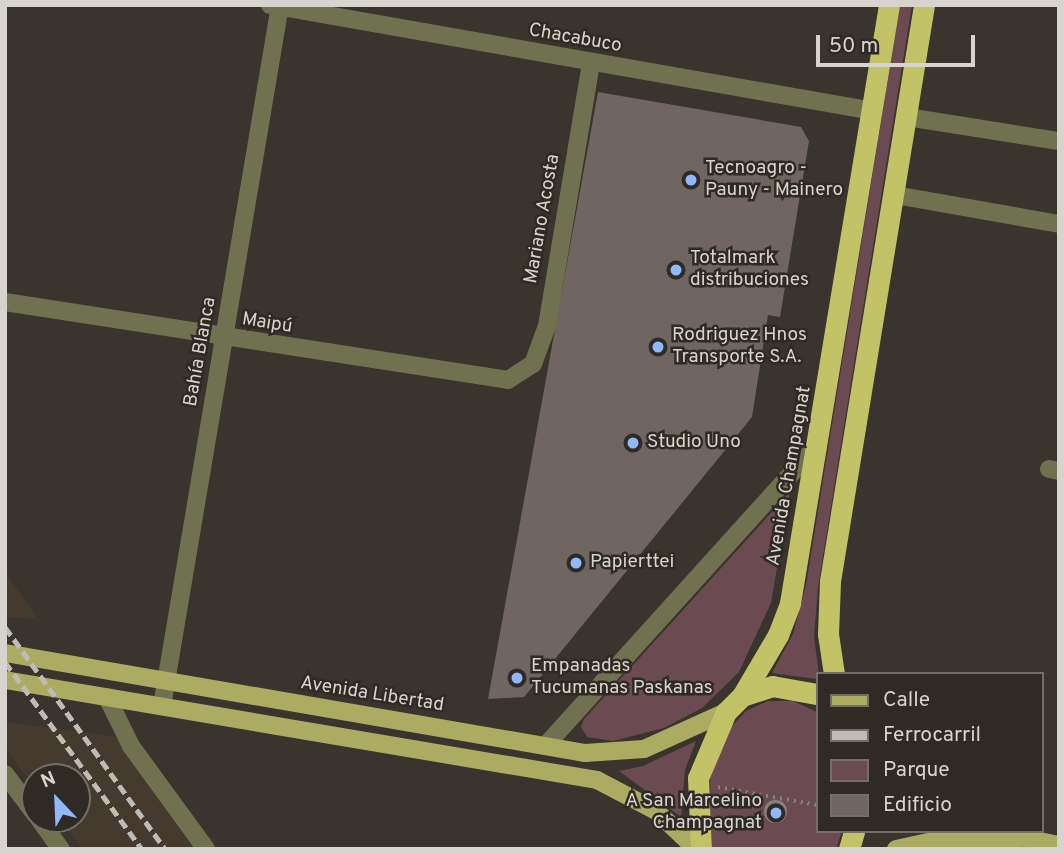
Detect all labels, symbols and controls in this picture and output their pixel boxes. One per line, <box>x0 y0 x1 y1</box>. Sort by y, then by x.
street label: Chacabuco <box>527 20 623 58</box>
scale bar <box>819 21 978 65</box>
text: 50 m <box>829 33 878 60</box>
street label: Mariano Acosta <box>520 152 566 286</box>
place label: Tecnoagro - Pauny - Mainero <box>705 158 843 202</box>
marker: Tecnoagro - Pauny - Mainero <box>683 172 699 188</box>
place label: Totalmark distribuciones <box>690 248 809 292</box>
marker: Totalmark distribuciones <box>668 262 684 278</box>
street label: Bahía Blanca <box>180 296 222 408</box>
street label: Maipú <box>240 309 294 339</box>
place label: Rodriguez Hnos Transporte S.A. <box>672 325 807 369</box>
marker: Rodriguez Hnos Transporte S.A. <box>650 339 666 355</box>
street label: Avenida Champagnat <box>763 384 817 568</box>
place label: Studio Uno <box>647 432 741 454</box>
marker: Studio Uno <box>625 435 641 451</box>
place label: Papierttei <box>590 552 674 574</box>
marker: Papierttei <box>568 555 584 571</box>
place label: Empanadas Tucumanas Paskanas <box>531 656 713 700</box>
marker: Empanadas Tucumanas Paskanas <box>509 670 525 686</box>
street label: Avenida Libertad <box>299 672 445 718</box>
legend <box>816 672 1043 833</box>
text: Calle <box>883 687 930 714</box>
text: Ferrocarril <box>883 722 981 749</box>
text: Parque <box>883 757 950 784</box>
north arrow <box>21 763 91 833</box>
text: N <box>38 767 60 794</box>
place label: A San Marcelino Champagnat <box>625 791 762 835</box>
text: Edificio <box>883 792 952 819</box>
marker: A San Marcelino Champagnat <box>768 805 784 821</box>

